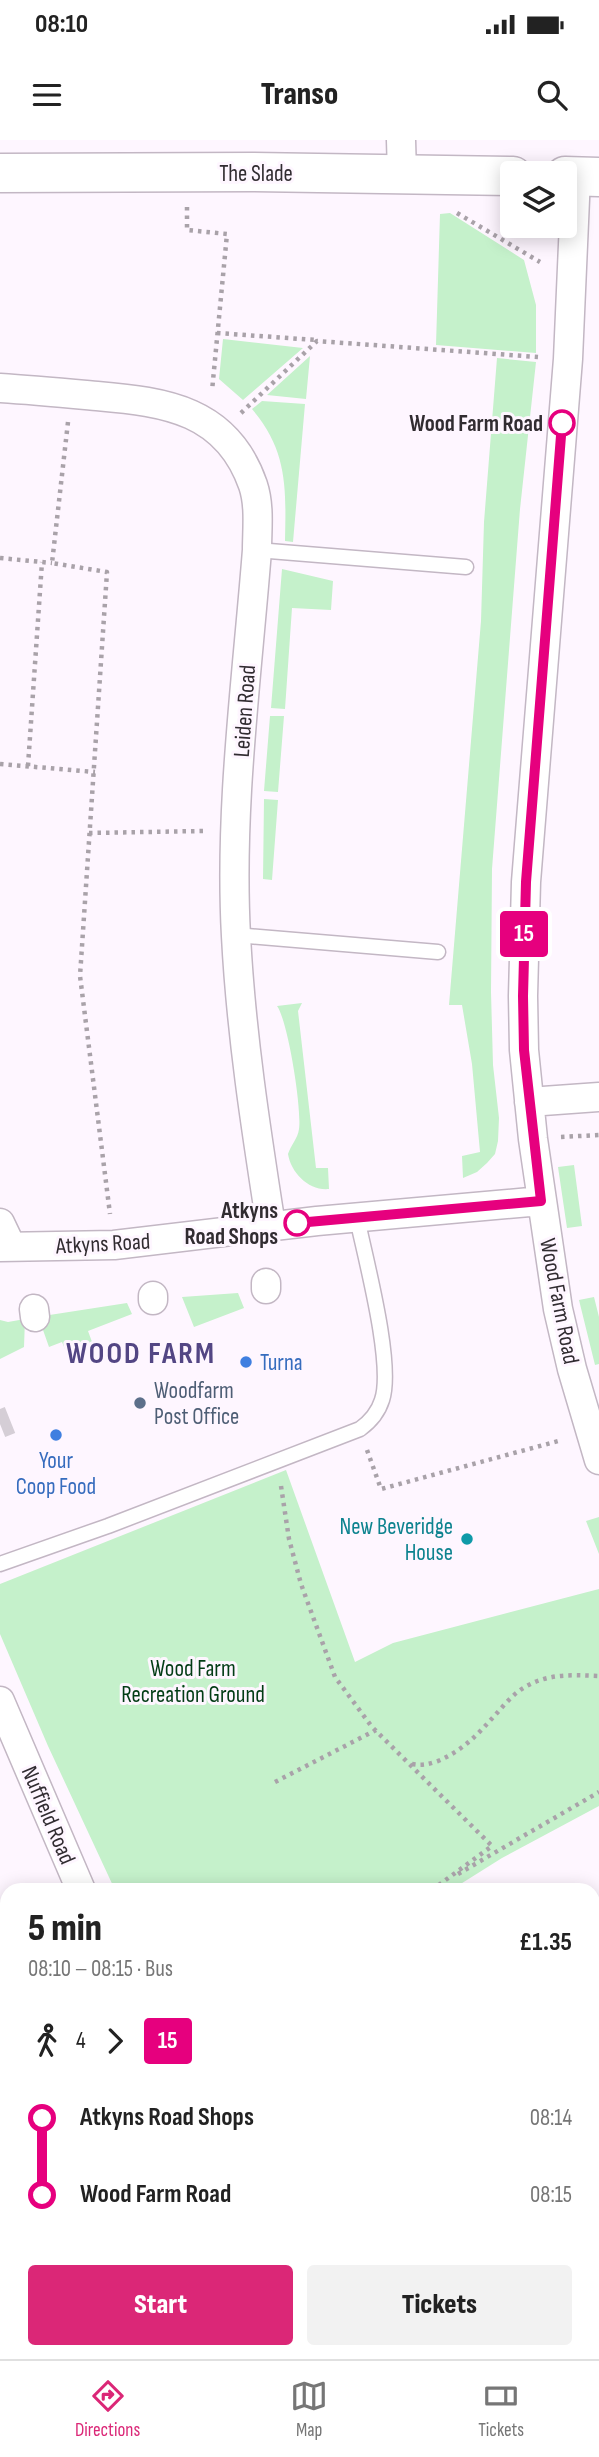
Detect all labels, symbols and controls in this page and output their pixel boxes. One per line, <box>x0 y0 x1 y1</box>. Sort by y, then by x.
text: 08:10 <box>35 9 88 40</box>
text: Transo <box>261 75 338 114</box>
icon: menu <box>28 76 66 114</box>
icon: search <box>533 76 571 114</box>
street label: The Slade <box>219 160 293 188</box>
map controls <box>500 161 577 238</box>
button: layers <box>500 161 577 238</box>
place label: Wood Farm Road <box>409 410 543 438</box>
marker: Wood Farm Road <box>549 410 575 436</box>
street label: Leiden Road <box>228 664 262 758</box>
line badge: 15 <box>492 911 556 957</box>
text: 15 <box>514 919 534 948</box>
place label: Atkyns Road Shops <box>185 1197 278 1251</box>
marker: Atkyns Road Shops <box>284 1210 310 1236</box>
street label: Atkyns Road <box>54 1228 151 1261</box>
street label: Wood Farm Road <box>533 1236 585 1366</box>
district label: WOOD FARM <box>66 1336 216 1372</box>
place label: Turna <box>260 1349 303 1377</box>
marker: Turna <box>238 1354 254 1370</box>
place label: Woodfarm Post Office <box>154 1377 239 1431</box>
marker: Woodfarm Post Office <box>132 1395 148 1411</box>
marker: Your Coop Food <box>48 1427 64 1443</box>
place label: Your Coop Food <box>16 1447 96 1501</box>
place label: New Beveridge House <box>339 1513 453 1567</box>
marker: New Beveridge House <box>459 1531 475 1547</box>
park label: Wood Farm Recreation Ground <box>121 1655 265 1709</box>
street label: Nuffield Road <box>15 1762 81 1869</box>
text: 5 min <box>28 1906 102 1951</box>
text: £1.35 <box>519 1927 572 1958</box>
text: 08:10 – 08:15 · Bus <box>28 1955 173 1983</box>
icon: walk <box>28 2022 66 2060</box>
icon: forward <box>96 2022 134 2060</box>
text: 15 <box>158 2026 178 2055</box>
text: 4 <box>76 2027 86 2055</box>
text: Atkyns Road Shops <box>80 2102 254 2133</box>
text: 08:14 <box>530 2104 572 2132</box>
text: Wood Farm Road <box>80 2179 231 2210</box>
text: 08:15 <box>530 2181 572 2209</box>
button: Start <box>28 2265 293 2345</box>
button: Tickets <box>307 2265 572 2345</box>
tab: Directions <box>75 2377 140 2442</box>
tab: Map <box>290 2377 328 2442</box>
tab: Tickets <box>478 2377 524 2442</box>

